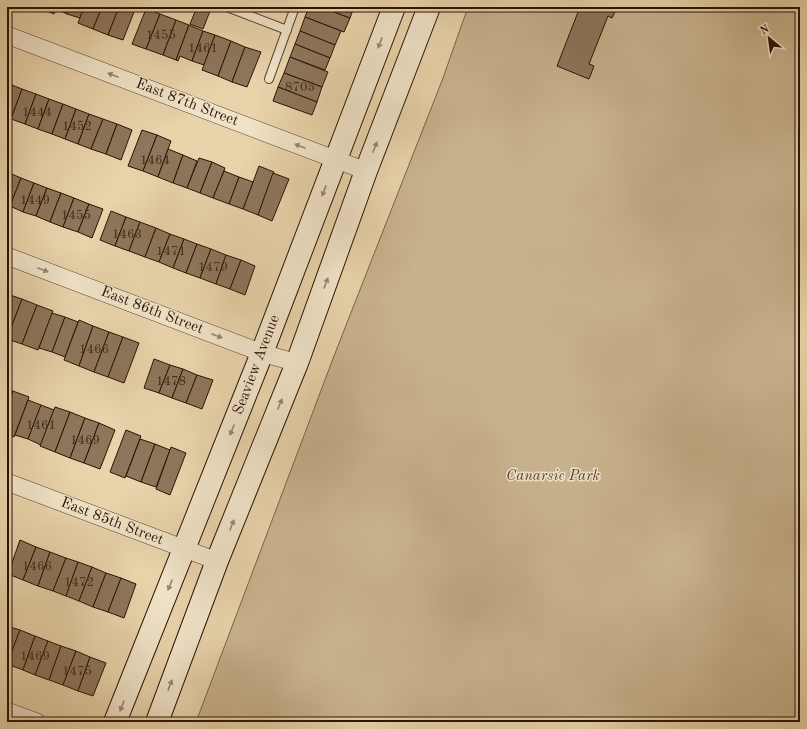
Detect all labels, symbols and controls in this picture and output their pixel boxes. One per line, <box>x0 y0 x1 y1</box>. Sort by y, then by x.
north arrow <box>749 18 789 58</box>
text: N <box>759 23 772 37</box>
house number: 1455 <box>146 29 176 42</box>
one-way arrow <box>377 38 383 50</box>
house number: 1461 <box>188 42 218 55</box>
one-way arrow <box>106 71 118 77</box>
street label: East 87th Street <box>134 77 240 129</box>
house number: 8705 <box>285 81 315 94</box>
house number: 1444 <box>22 106 52 119</box>
house number: 1452 <box>62 120 92 133</box>
one-way arrow <box>373 141 379 153</box>
one-way arrow <box>293 142 305 148</box>
house number: 1464 <box>140 154 170 167</box>
one-way arrow <box>321 186 327 197</box>
house number: 1449 <box>20 194 50 207</box>
house number: 1455 <box>61 209 91 222</box>
house number: 1463 <box>112 228 142 241</box>
house number: 1471 <box>156 245 186 258</box>
house number: 1479 <box>198 261 228 274</box>
one-way arrow <box>38 267 50 273</box>
one-way arrow <box>323 276 329 288</box>
street label: East 86th Street <box>99 285 205 337</box>
street label: Seaview Avenue <box>231 313 283 417</box>
one-way arrow <box>212 333 224 339</box>
house number: 1466 <box>79 343 109 356</box>
house number: 1478 <box>156 375 186 388</box>
one-way arrow <box>278 398 284 410</box>
house number: 1461 <box>26 419 56 432</box>
one-way arrow <box>228 424 234 436</box>
house number: 1469 <box>70 434 100 447</box>
park label: Canarsie Park <box>506 469 600 484</box>
street label: East 85th Street <box>59 496 165 548</box>
one-way arrow <box>229 518 235 530</box>
house number: 1466 <box>22 560 52 573</box>
house number: 1472 <box>64 576 94 589</box>
one-way arrow <box>166 580 172 592</box>
house number: 1469 <box>20 650 50 663</box>
house number: 1475 <box>62 665 92 678</box>
one-way arrow <box>168 679 174 691</box>
one-way arrow <box>118 700 124 712</box>

